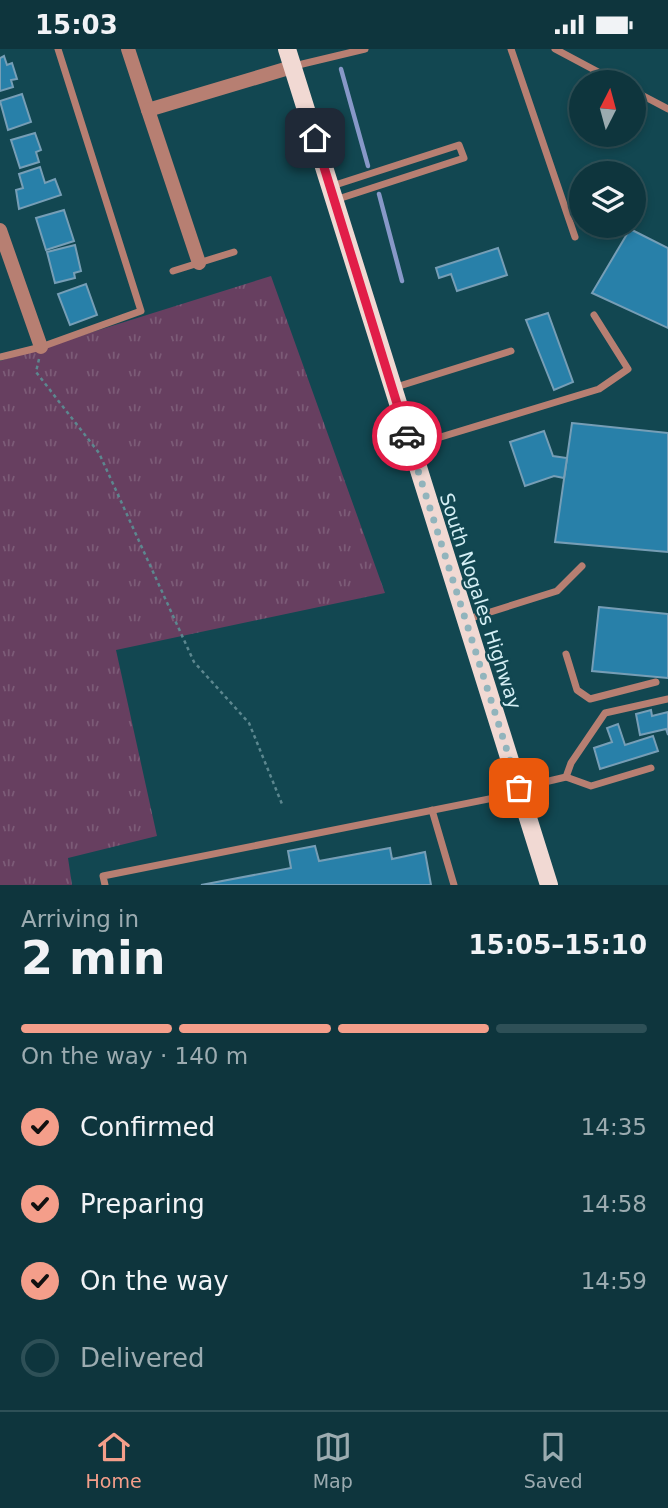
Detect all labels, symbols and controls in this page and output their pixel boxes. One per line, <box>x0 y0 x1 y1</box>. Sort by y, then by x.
text: 15:03 <box>35 10 118 40</box>
north arrow <box>569 70 646 147</box>
map controls <box>569 70 646 238</box>
pin <box>285 108 345 168</box>
icon: home <box>296 119 334 157</box>
button: layers <box>569 161 646 238</box>
courier <box>372 401 442 471</box>
icon: car <box>388 417 426 455</box>
street label: South Nogales Highway <box>436 490 526 712</box>
pin <box>489 758 549 818</box>
icon: bag <box>500 769 538 807</box>
text: Arriving in <box>21 906 139 932</box>
text: 15:05–15:10 <box>468 930 647 960</box>
text: 2 min <box>21 931 165 985</box>
text: On the way · 140 m <box>21 1043 248 1069</box>
icon: check <box>21 1108 59 1146</box>
text: Confirmed <box>80 1112 215 1142</box>
text: 14:35 <box>581 1114 647 1140</box>
icon: check <box>21 1185 59 1223</box>
text: Preparing <box>80 1189 205 1219</box>
text: 14:58 <box>581 1191 647 1217</box>
icon: check <box>21 1262 59 1300</box>
text: On the way <box>80 1266 229 1296</box>
text: 14:59 <box>581 1268 647 1294</box>
text: Delivered <box>80 1343 204 1373</box>
tab: Home <box>86 1428 142 1492</box>
tab: Map <box>313 1428 353 1492</box>
tab: Saved <box>524 1428 582 1492</box>

